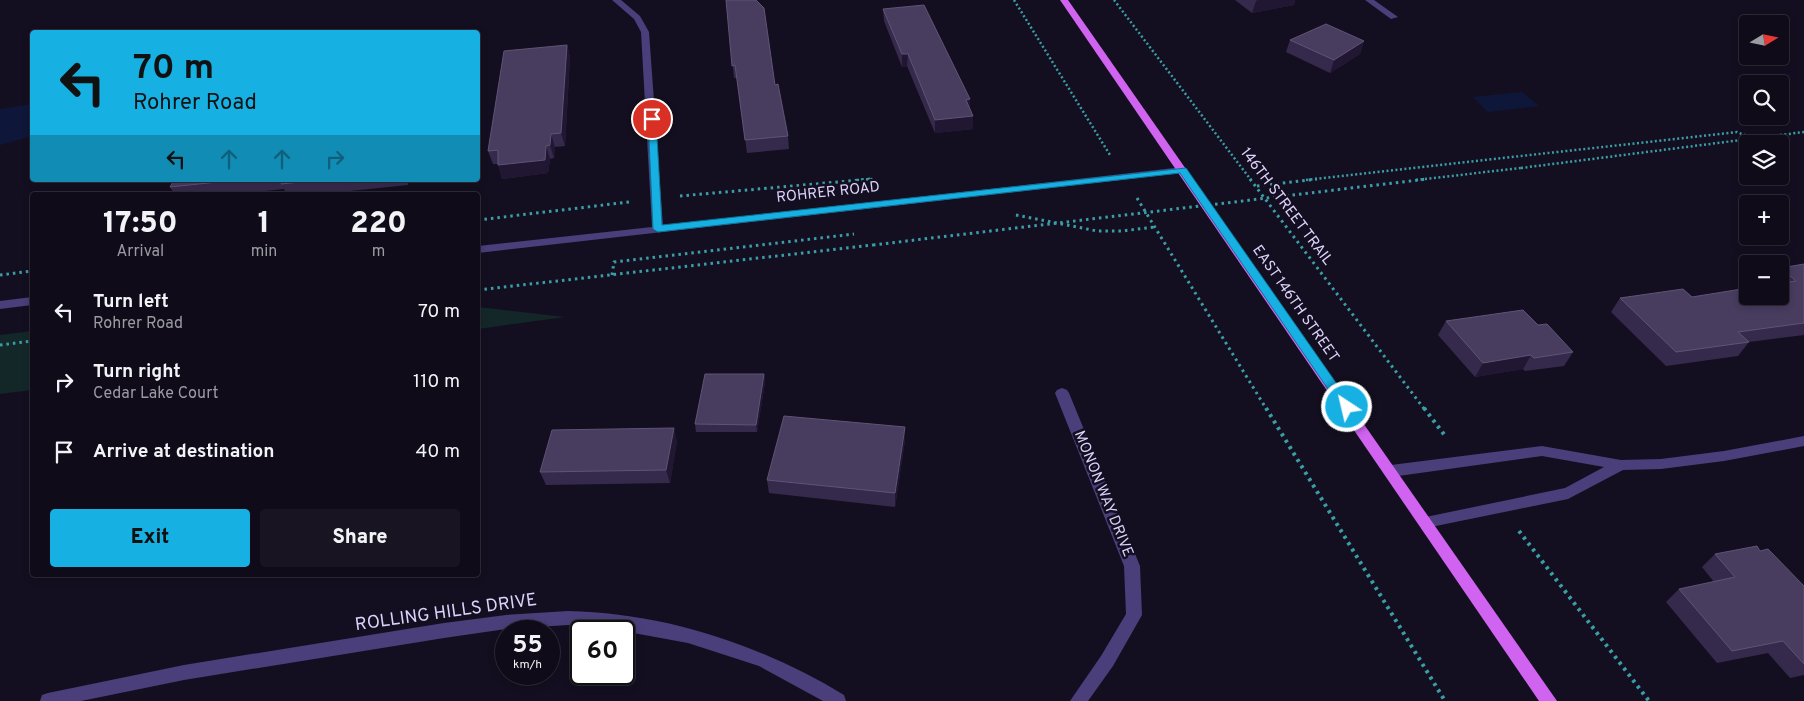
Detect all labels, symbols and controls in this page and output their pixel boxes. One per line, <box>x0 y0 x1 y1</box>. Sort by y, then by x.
north arrow <box>1739 15 1789 65</box>
map controls <box>1739 15 1789 305</box>
text: 70 m <box>133 47 214 91</box>
icon: left <box>50 50 115 115</box>
button: search <box>1739 75 1789 125</box>
text: Rohrer Road <box>133 90 257 117</box>
pin <box>631 98 673 140</box>
icon: arrive <box>638 105 666 133</box>
button: layers <box>1739 135 1789 185</box>
street label: 146TH STREET TRAIL <box>1236 144 1336 270</box>
icon: left <box>162 145 190 173</box>
icon: ahead <box>215 145 243 173</box>
icon: ahead <box>268 145 296 173</box>
icon: right <box>321 145 349 173</box>
street label: ROHRER ROAD <box>775 178 881 208</box>
button: + <box>1739 195 1789 245</box>
text: 17:50 <box>103 206 178 243</box>
text: 1 <box>258 206 270 243</box>
text: 220 <box>350 206 407 243</box>
text: Arrival <box>116 242 164 262</box>
text: min <box>251 242 277 262</box>
text: m <box>372 242 385 262</box>
street label: EAST 146TH STREET <box>1247 242 1343 366</box>
button: − <box>1739 255 1789 305</box>
text: Turn left <box>93 290 169 314</box>
icon: left <box>50 298 78 326</box>
text: 70 m <box>418 300 460 324</box>
text: Rohrer Road <box>93 314 183 334</box>
text: Turn right <box>93 360 181 384</box>
icon: right <box>50 368 78 396</box>
text: 110 m <box>413 370 460 394</box>
position arrow <box>1320 380 1372 432</box>
text: Cedar Lake Court <box>93 384 219 404</box>
street label: MONON WAY DRIVE <box>1069 428 1137 560</box>
icon: arrive <box>50 438 78 466</box>
text: Arrive at destination <box>93 440 274 464</box>
text: 40 m <box>415 440 460 464</box>
button: Exit <box>50 509 250 567</box>
button: Share <box>260 509 460 567</box>
street label: ROLLING HILLS DRIVE <box>354 589 538 637</box>
speed limit sign: 60 <box>570 620 635 685</box>
text: 55 <box>512 630 543 662</box>
text: km/h <box>513 657 542 673</box>

